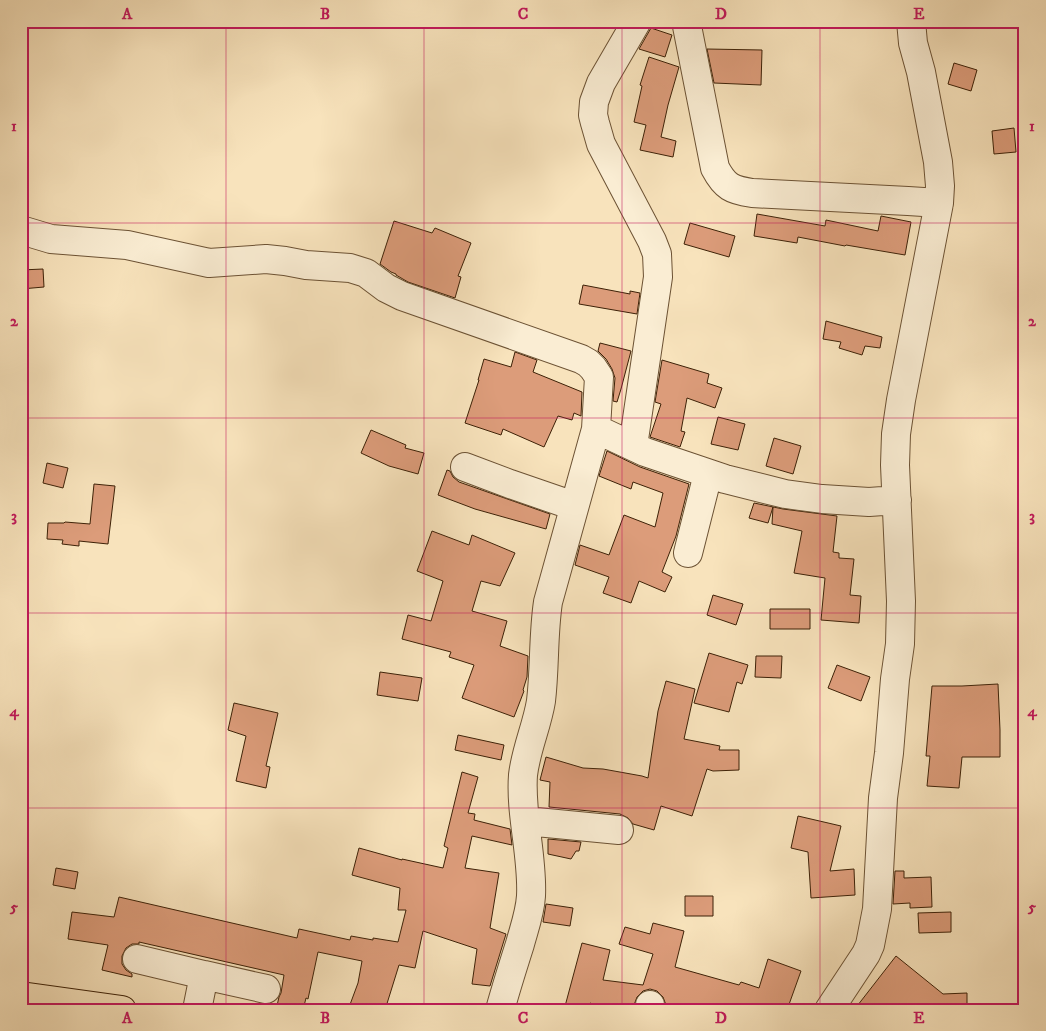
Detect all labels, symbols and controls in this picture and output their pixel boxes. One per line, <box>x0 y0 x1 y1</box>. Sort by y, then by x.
text: A <box>121 4 133 24</box>
text: B <box>320 4 330 24</box>
text: C <box>518 4 528 24</box>
text: D <box>715 4 727 24</box>
text: E <box>913 4 925 24</box>
text: 1 <box>11 116 17 136</box>
text: 1 <box>1029 116 1035 136</box>
text: 2 <box>10 311 19 331</box>
text: 2 <box>1028 311 1037 331</box>
text: 3 <box>11 506 17 526</box>
text: 3 <box>1029 506 1035 526</box>
text: 4 <box>8 701 19 721</box>
text: 4 <box>1026 701 1037 721</box>
text: 5 <box>9 897 18 917</box>
text: 5 <box>1027 897 1036 917</box>
text: A <box>121 1008 133 1028</box>
text: B <box>320 1008 330 1028</box>
text: C <box>518 1008 528 1028</box>
text: D <box>715 1008 727 1028</box>
text: E <box>913 1008 925 1028</box>

